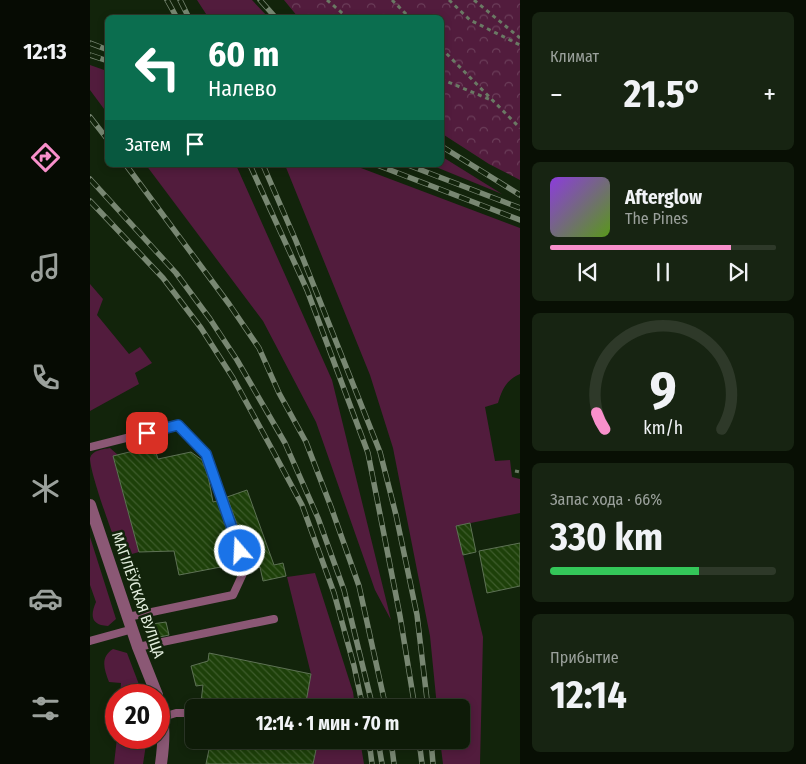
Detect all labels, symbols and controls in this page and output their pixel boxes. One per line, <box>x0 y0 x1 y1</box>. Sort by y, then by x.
text: 60 m <box>208 33 279 75</box>
icon: left <box>125 35 190 100</box>
text: 12:13 <box>23 38 67 65</box>
text: Климат <box>550 47 599 66</box>
text: 21.5° <box>624 71 702 117</box>
text: Налево <box>208 75 277 102</box>
text: − <box>550 78 563 111</box>
text: + <box>763 78 776 111</box>
icon: arrive <box>181 130 209 158</box>
text: Затем <box>125 133 171 156</box>
icon: directions <box>28 140 63 175</box>
text: Afterglow <box>625 186 702 209</box>
text: The Pines <box>625 209 688 228</box>
icon: music <box>28 250 63 285</box>
icon: previous <box>574 258 602 286</box>
icon: pause <box>649 258 677 286</box>
icon: next <box>724 258 752 286</box>
text: 9 <box>650 359 676 422</box>
icon: phone <box>28 360 63 395</box>
pin <box>126 412 168 454</box>
text: km/h <box>643 417 683 439</box>
icon: arrive <box>133 419 161 447</box>
icon: climate <box>28 471 63 506</box>
text: Запас хода · 66% <box>550 490 662 509</box>
text: 330 km <box>550 514 663 560</box>
position arrow <box>213 524 265 576</box>
street label: МАГІЛЁЎСКАЯ ВУЛІЦА <box>108 530 168 661</box>
icon: car <box>28 581 63 616</box>
text: Прибытие <box>550 648 619 667</box>
text: 12:14 <box>550 672 627 718</box>
speed limit sign: 20 <box>105 684 170 749</box>
icon: filters <box>28 691 63 726</box>
text: 12:14 · 1 мин · 70 m <box>256 712 399 735</box>

